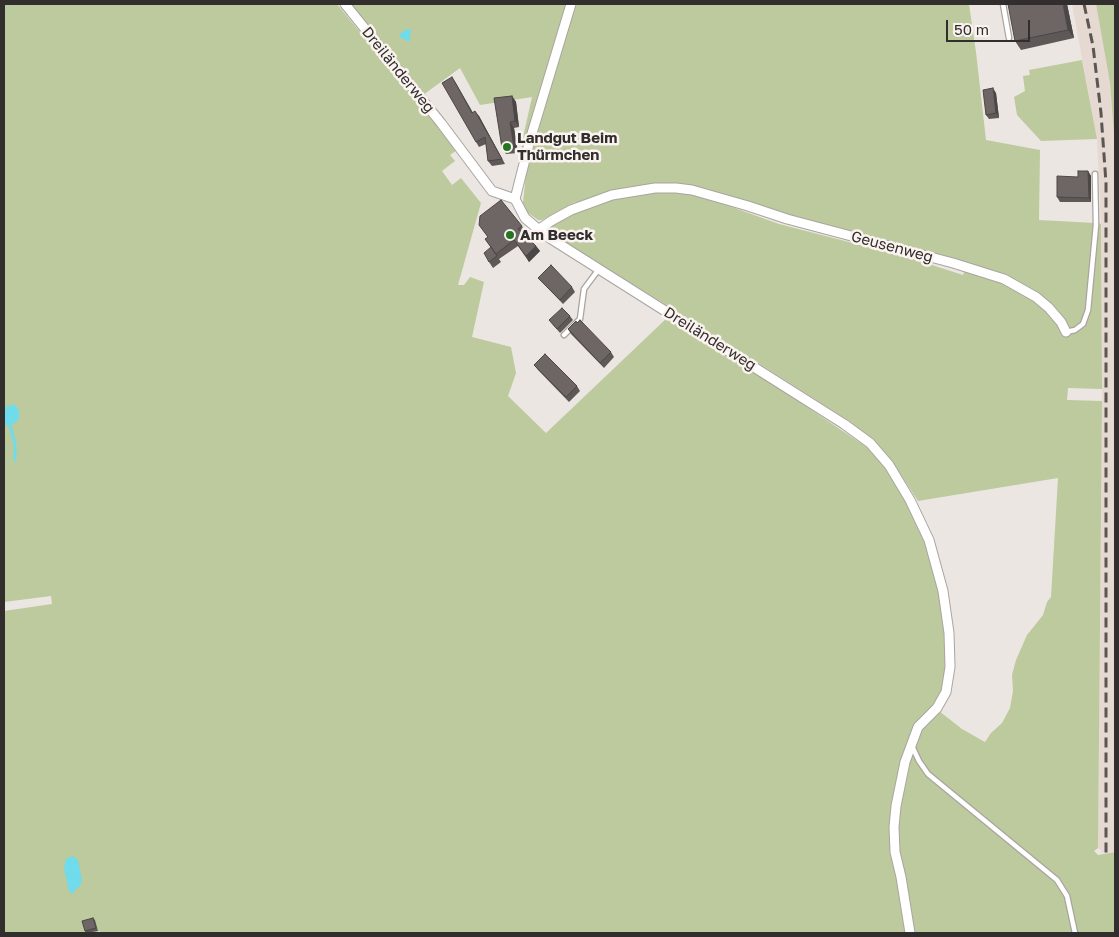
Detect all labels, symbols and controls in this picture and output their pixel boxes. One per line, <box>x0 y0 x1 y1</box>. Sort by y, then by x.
scale bar <box>949 10 1033 42</box>
text: 50 m <box>954 20 989 38</box>
street label: Dreiländerweg <box>358 23 438 117</box>
place label: Landgut Beim Thürmchen <box>517 129 617 164</box>
marker: Landgut Beim Thürmchen <box>501 141 513 153</box>
place label: Am Beeck <box>520 226 593 244</box>
street label: Geusenweg <box>849 227 935 267</box>
marker: Am Beeck <box>504 229 516 241</box>
street label: Dreiländerweg <box>661 303 759 375</box>

